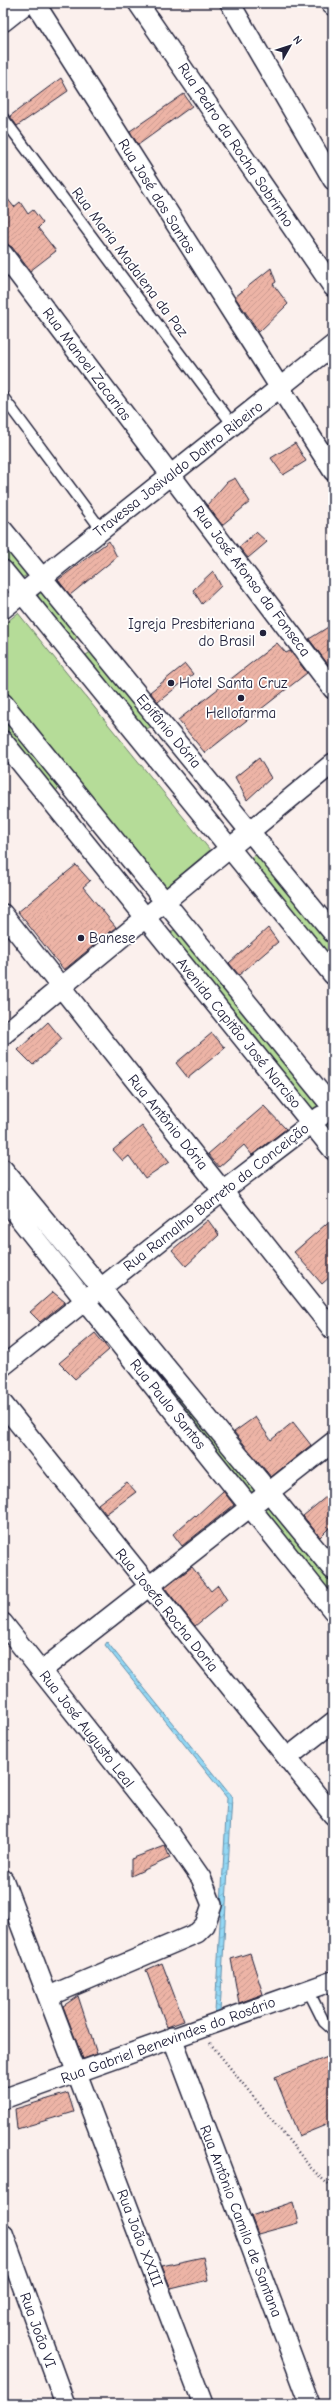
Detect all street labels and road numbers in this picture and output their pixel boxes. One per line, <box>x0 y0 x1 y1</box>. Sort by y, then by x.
street label: Rua Pedro da Rocha Sobrinho <box>174 59 298 231</box>
street label: Rua José dos Santos <box>114 135 200 257</box>
street label: Rua Maria Madalena da Paz <box>68 184 192 341</box>
street label: Rua Manoel Zacarias <box>39 304 135 424</box>
street label: Travessa Josivaldo Daltro Ribeiro <box>90 397 267 541</box>
street label: Rua José Afonso da Fonseca <box>189 502 315 660</box>
street label: Epifânio Dória <box>133 690 205 772</box>
street label: Avenida Capitão José Narciso <box>173 954 305 1112</box>
street label: Rua Antônio Dória <box>124 1071 212 1173</box>
street label: Rua Ramalho Barreto da Conceição <box>120 1119 312 1275</box>
street label: Rua Paulo Santos <box>126 1355 210 1453</box>
street label: Rua Josefa Rocha Doria <box>112 1545 222 1675</box>
street label: Rua José Augusto Leal <box>36 1667 138 1791</box>
street label: Rua Gabriel Benevindes do Rosário <box>58 1993 278 2087</box>
street label: Rua Antônio Camilo de Santana <box>196 2122 286 2320</box>
street label: Rua João XXIII <box>113 2187 167 2289</box>
street label: Rua João VI <box>16 2290 60 2370</box>

